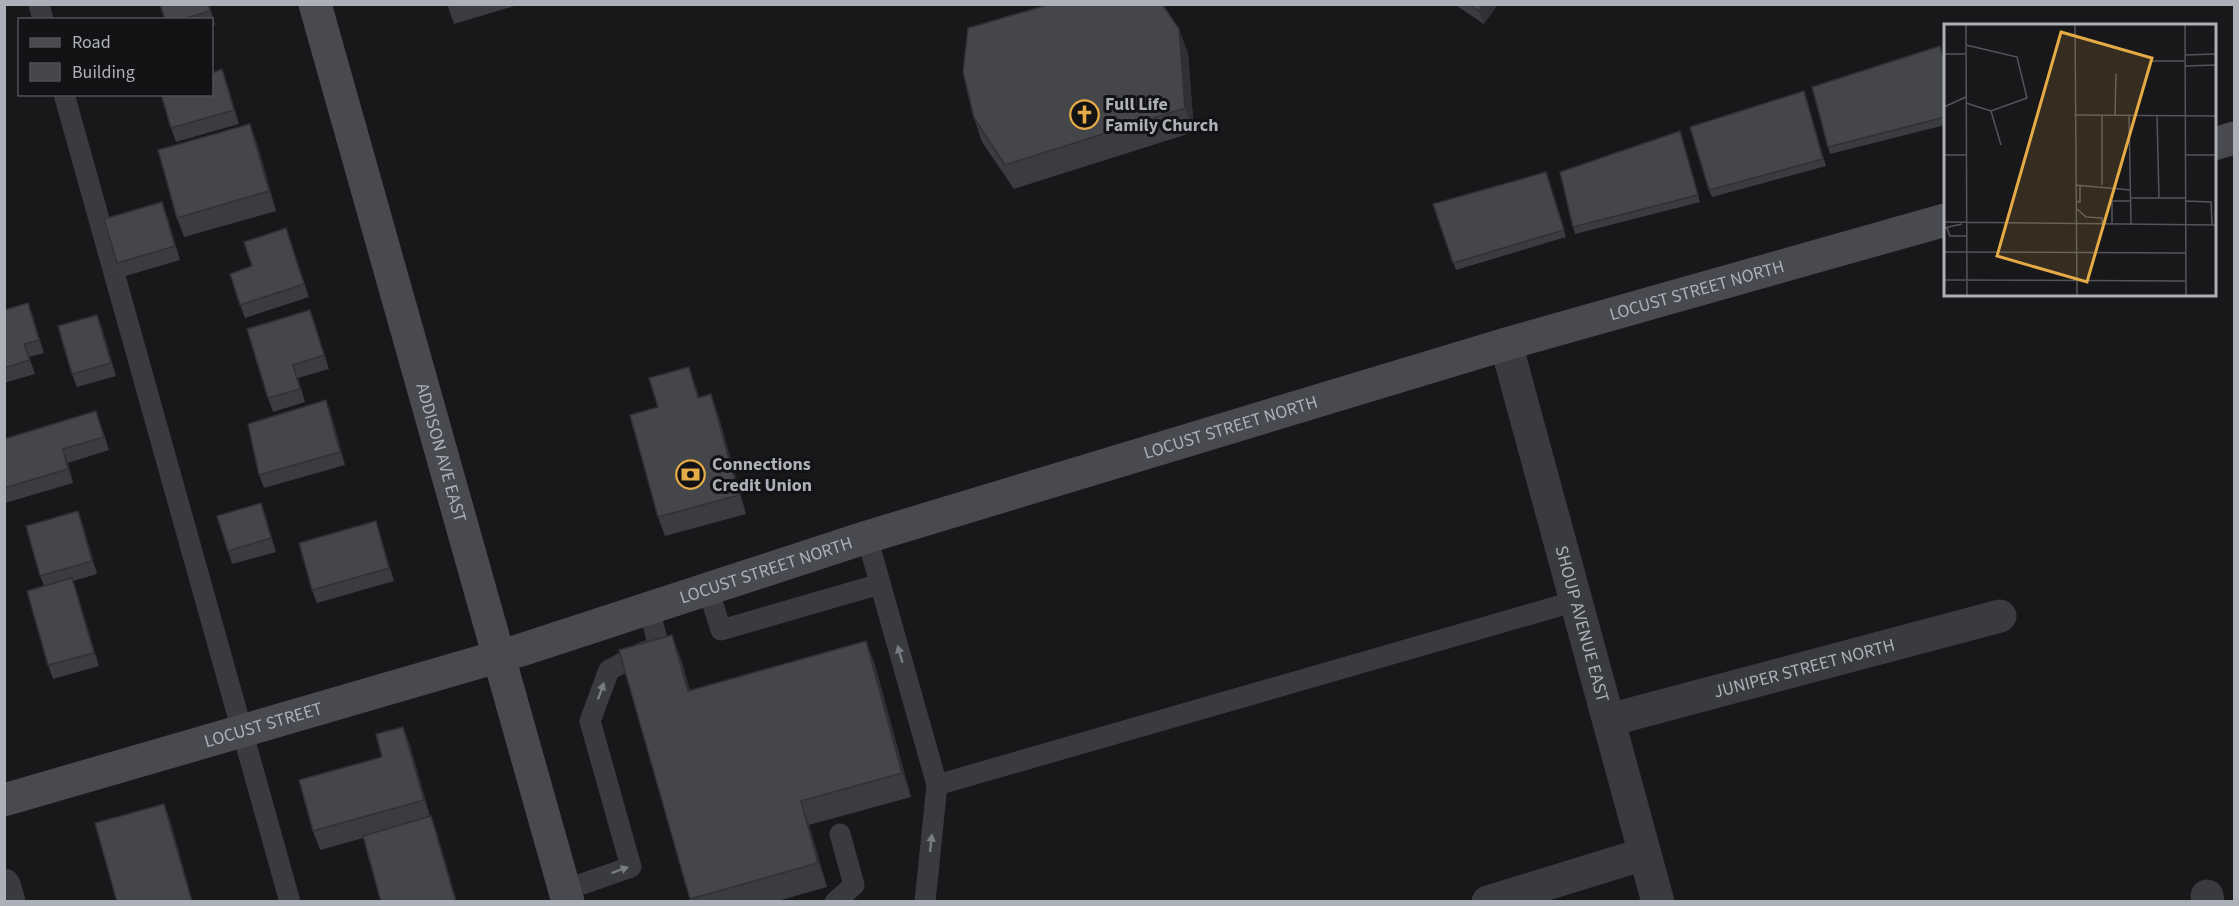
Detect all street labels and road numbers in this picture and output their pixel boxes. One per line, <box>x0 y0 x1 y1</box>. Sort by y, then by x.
street label: LOCUST STREET NORTH <box>1606 254 1787 327</box>
street label: ADDISON AVE EAST <box>410 380 473 525</box>
street label: LOCUST STREET NORTH <box>1140 389 1321 465</box>
street label: LOCUST STREET NORTH <box>676 530 856 610</box>
street label: SHOUP AVENUE EAST <box>1549 543 1616 705</box>
street label: JUNIPER STREET NORTH <box>1711 632 1898 704</box>
street label: LOCUST STREET <box>201 696 326 754</box>

